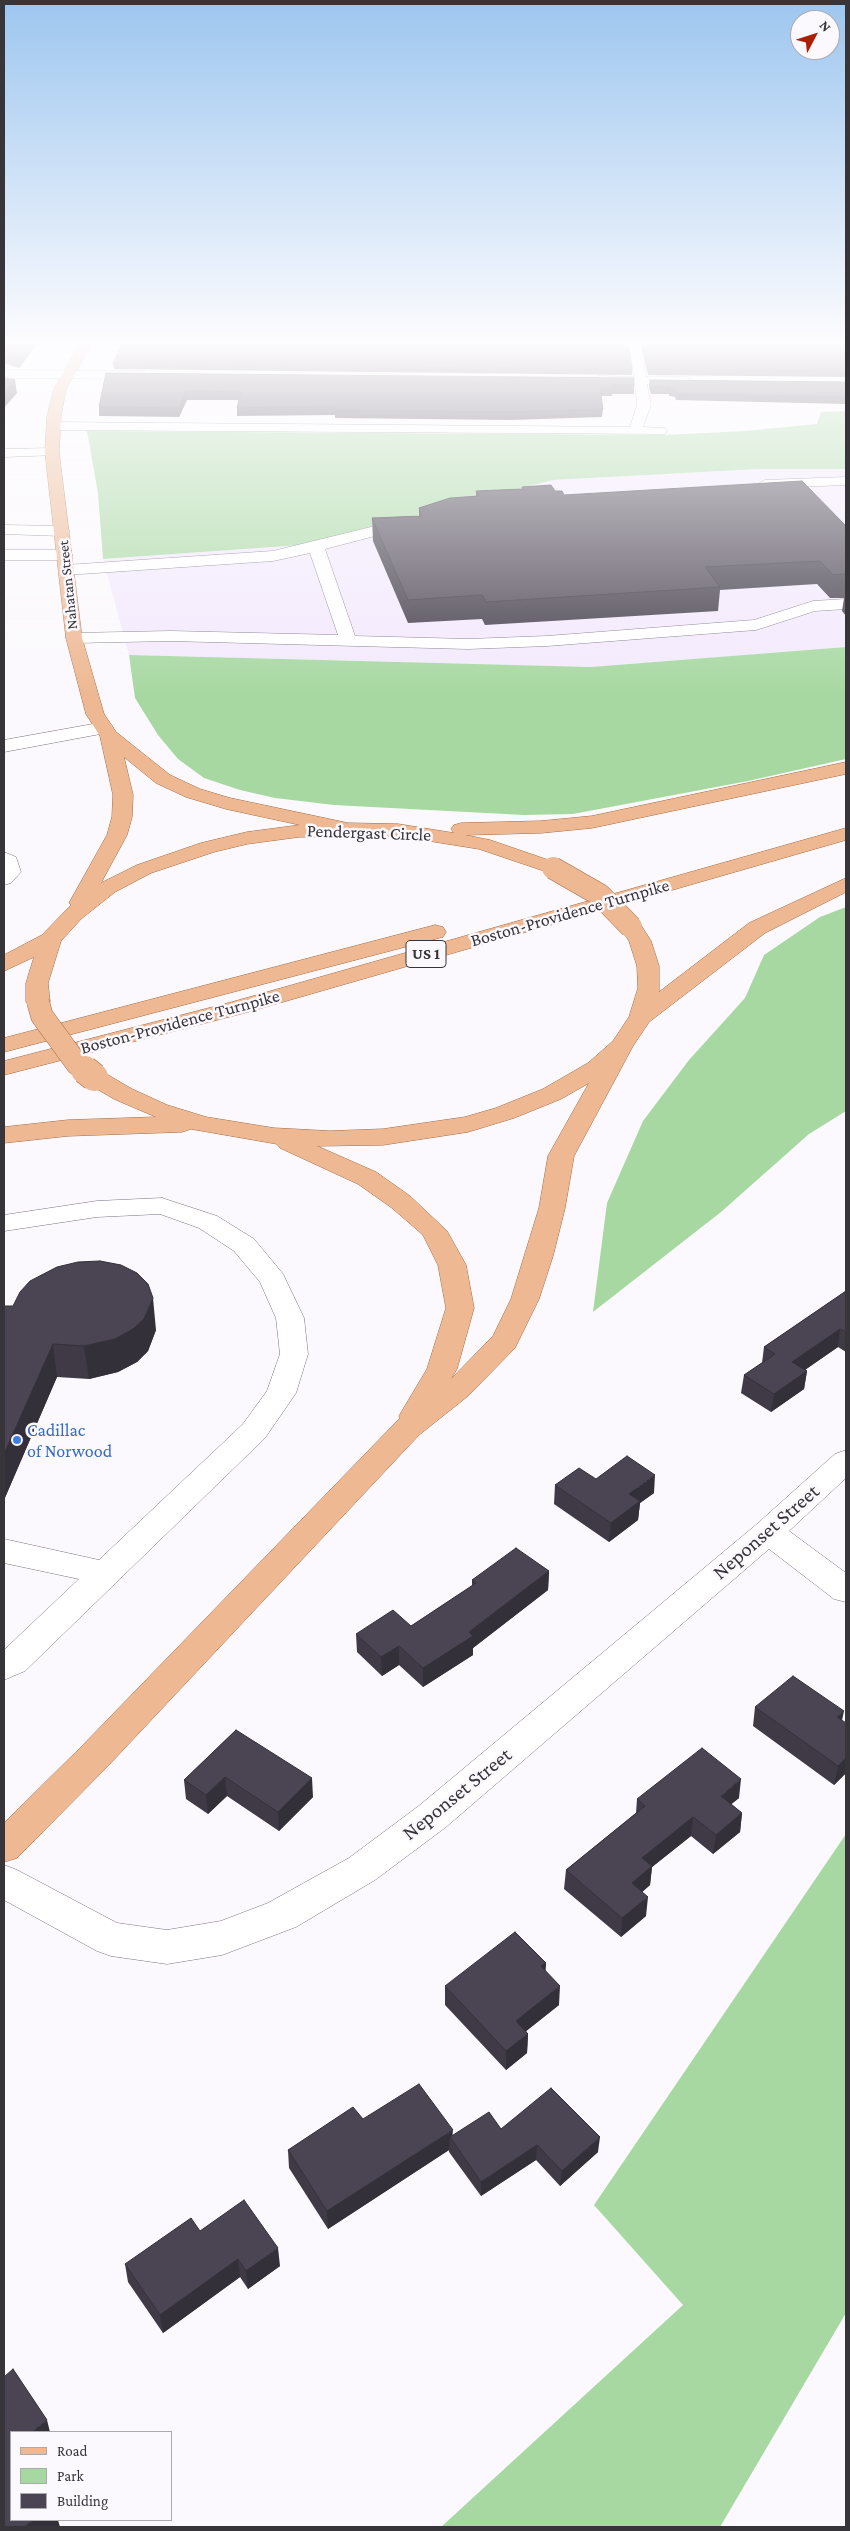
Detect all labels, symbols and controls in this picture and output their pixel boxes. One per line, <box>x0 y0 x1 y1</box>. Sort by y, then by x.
north arrow <box>790 10 840 60</box>
text: N <box>817 17 835 35</box>
street label: Nahatan Street <box>54 540 82 630</box>
street label: Pendergast Circle <box>306 820 432 846</box>
street label: Boston-Providence Turnpike <box>468 874 672 952</box>
road number: US 1 <box>406 941 446 968</box>
street label: Boston-Providence Turnpike <box>78 985 282 1059</box>
place label: Cadillac of Norwood <box>27 1419 112 1462</box>
marker: Cadillac of Norwood <box>11 1434 23 1446</box>
street label: Neponset Street <box>707 1479 825 1585</box>
street label: Neponset Street <box>397 1742 517 1846</box>
legend <box>10 2431 172 2521</box>
text: Road <box>57 2443 87 2459</box>
text: Park <box>57 2468 84 2484</box>
text: Building <box>57 2493 108 2509</box>

